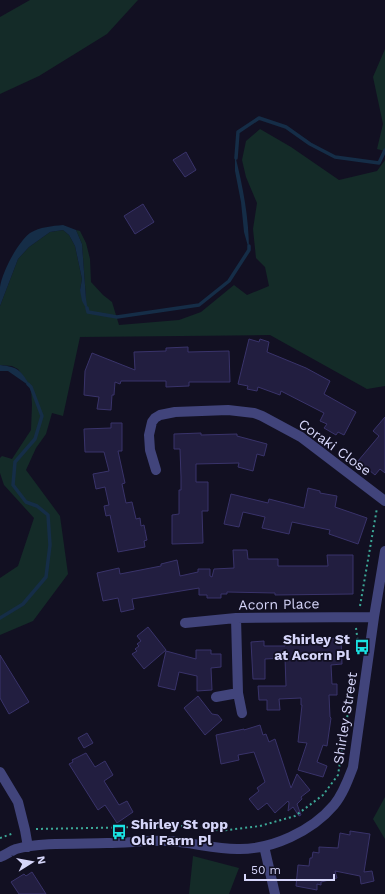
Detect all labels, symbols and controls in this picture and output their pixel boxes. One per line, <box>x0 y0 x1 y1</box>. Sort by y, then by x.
street label: Coraki Close <box>296 415 374 479</box>
street label: Acorn Place <box>238 595 320 613</box>
place label: Shirley St at Acorn Pl <box>274 631 350 663</box>
bus stop icon: Shirley St at Acorn Pl <box>353 638 371 656</box>
street label: Shirley Street <box>330 671 360 765</box>
place label: Shirley St opp Old Farm Pl <box>131 816 228 848</box>
bus stop icon: Shirley St opp Old Farm Pl <box>110 823 128 841</box>
north arrow <box>12 842 52 882</box>
text: N <box>34 855 48 865</box>
scale bar <box>245 856 334 882</box>
text: 50 m <box>251 863 281 877</box>

